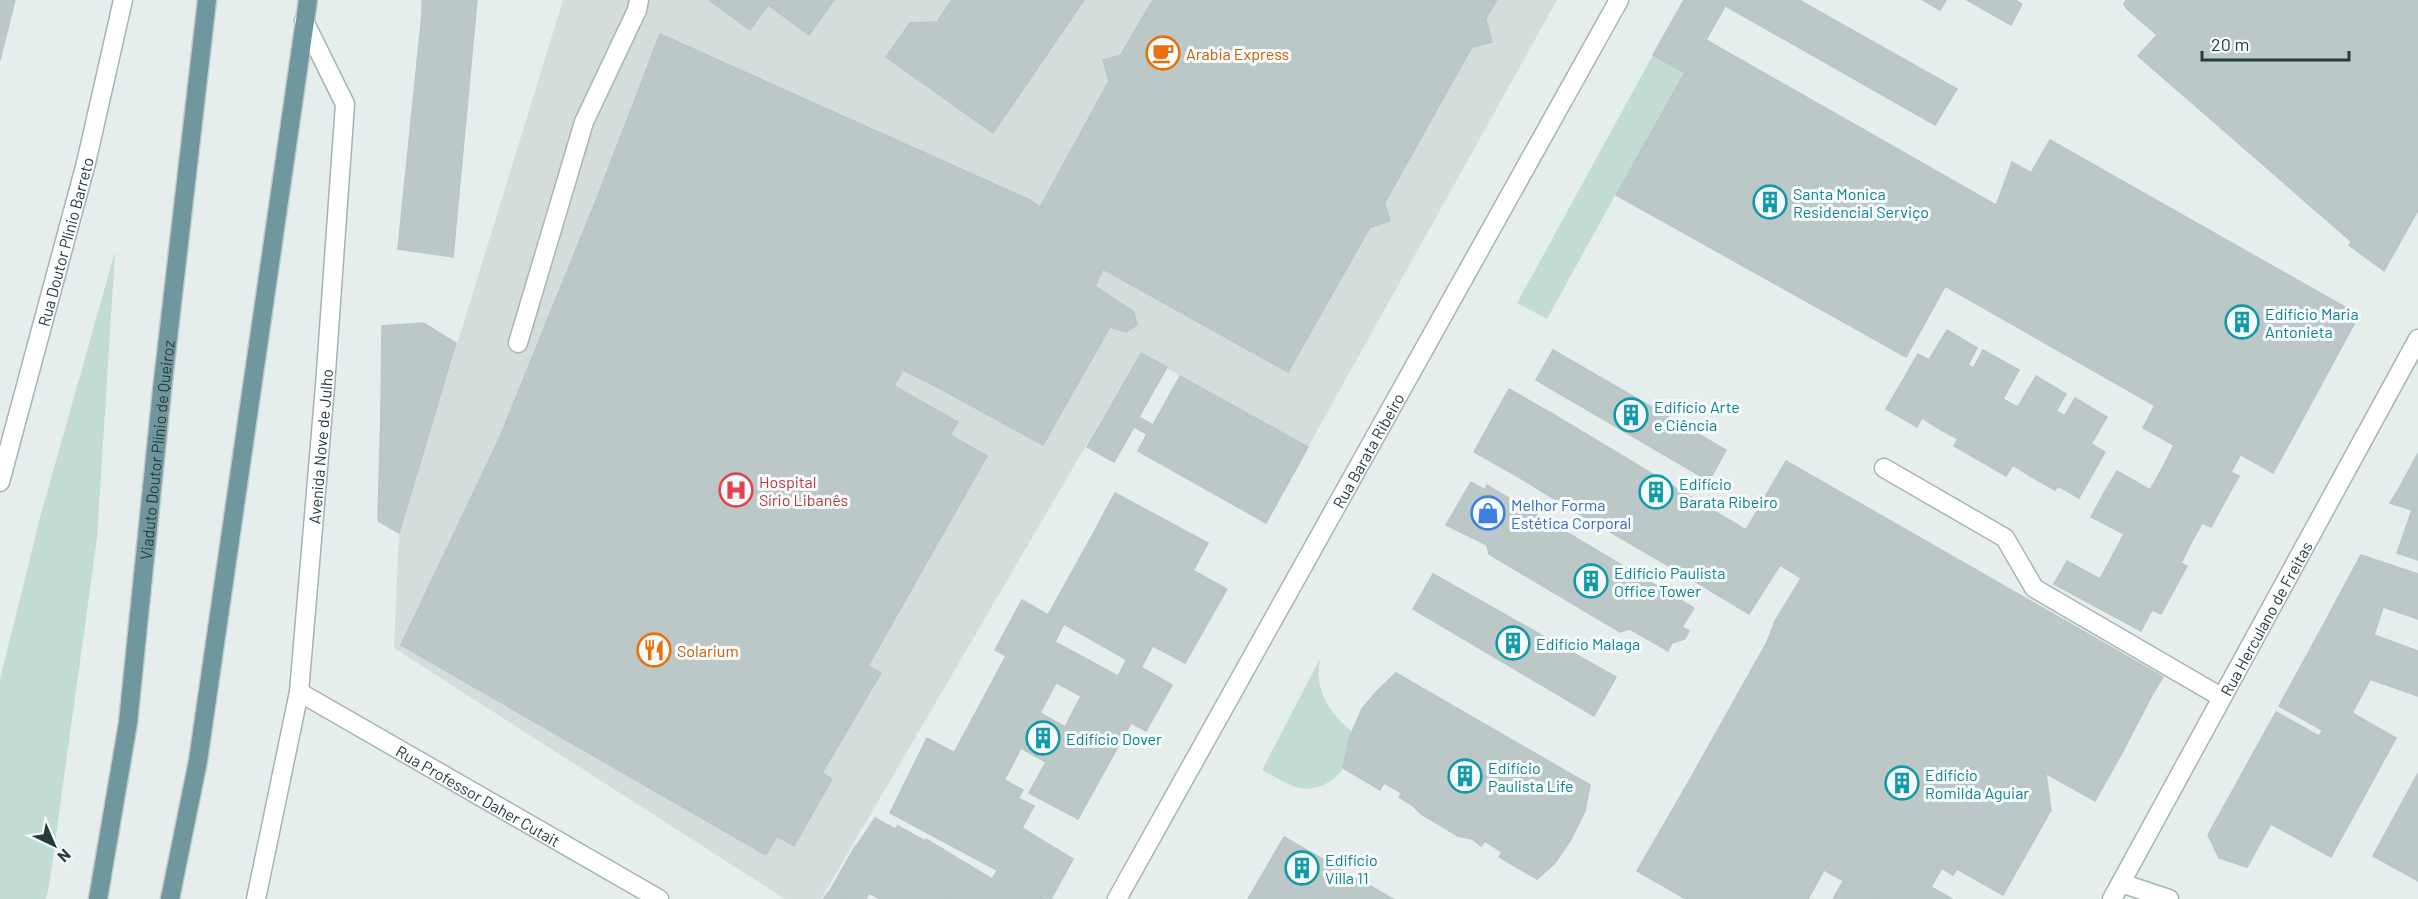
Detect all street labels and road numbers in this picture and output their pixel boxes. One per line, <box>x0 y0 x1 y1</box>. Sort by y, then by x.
street label: Rua Doutor Plínio Barreto <box>33 155 97 328</box>
street label: Viaduto Doutor Plínio de Queiroz <box>135 339 177 561</box>
street label: Avenida Nove de Julho <box>304 368 336 525</box>
street label: Rua Barata Ribeiro <box>1328 389 1407 511</box>
street label: Rua Herculano de Freitas <box>2216 538 2315 699</box>
street label: Rua Professor Daher Cutait <box>393 741 564 850</box>

